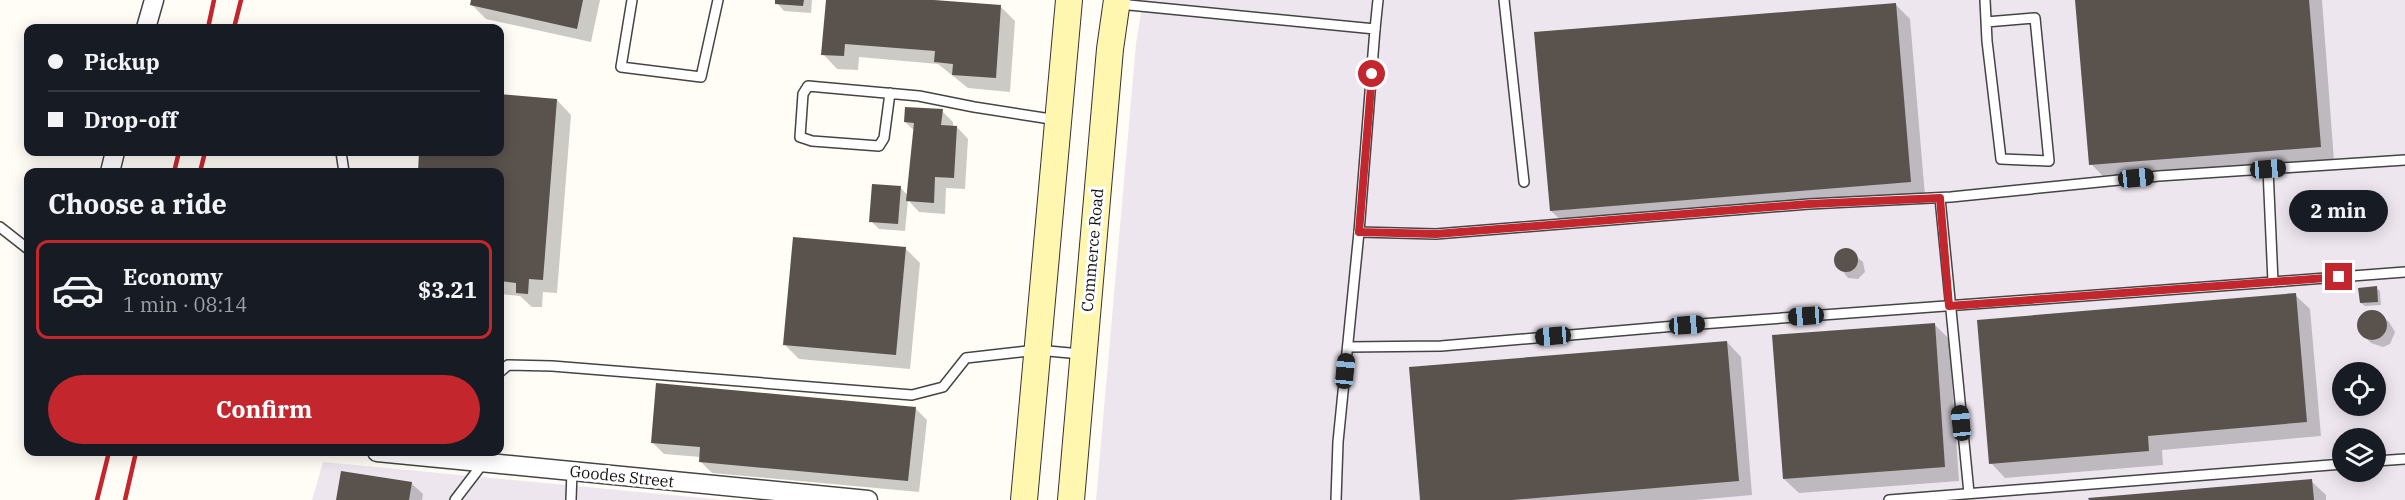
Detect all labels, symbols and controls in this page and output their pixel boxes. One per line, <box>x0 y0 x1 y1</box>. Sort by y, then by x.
text: Pickup <box>84 47 160 76</box>
route start <box>1358 60 1385 87</box>
text: Drop-off <box>84 105 178 134</box>
car <box>2249 159 2287 179</box>
car <box>2117 167 2155 189</box>
text: Choose a ride <box>48 186 227 221</box>
street label: Commerce Road <box>1077 187 1107 313</box>
callout: 2 min <box>2290 190 2388 232</box>
text: 2 min <box>2311 197 2367 224</box>
text: Economy <box>123 262 223 291</box>
icon: car <box>51 263 105 317</box>
route end <box>2325 263 2352 290</box>
text: $3.21 <box>418 275 477 304</box>
text: 1 min · 08:14 <box>123 291 247 318</box>
car <box>1787 306 1825 326</box>
car <box>1668 315 1706 335</box>
car <box>1534 325 1572 347</box>
car <box>1334 352 1356 390</box>
map controls <box>2332 362 2386 482</box>
button: locate <box>2332 362 2386 416</box>
button: Confirm <box>48 375 480 444</box>
car <box>1950 404 1972 442</box>
button: layers <box>2332 428 2386 482</box>
street label: Goodes Street <box>569 461 675 491</box>

